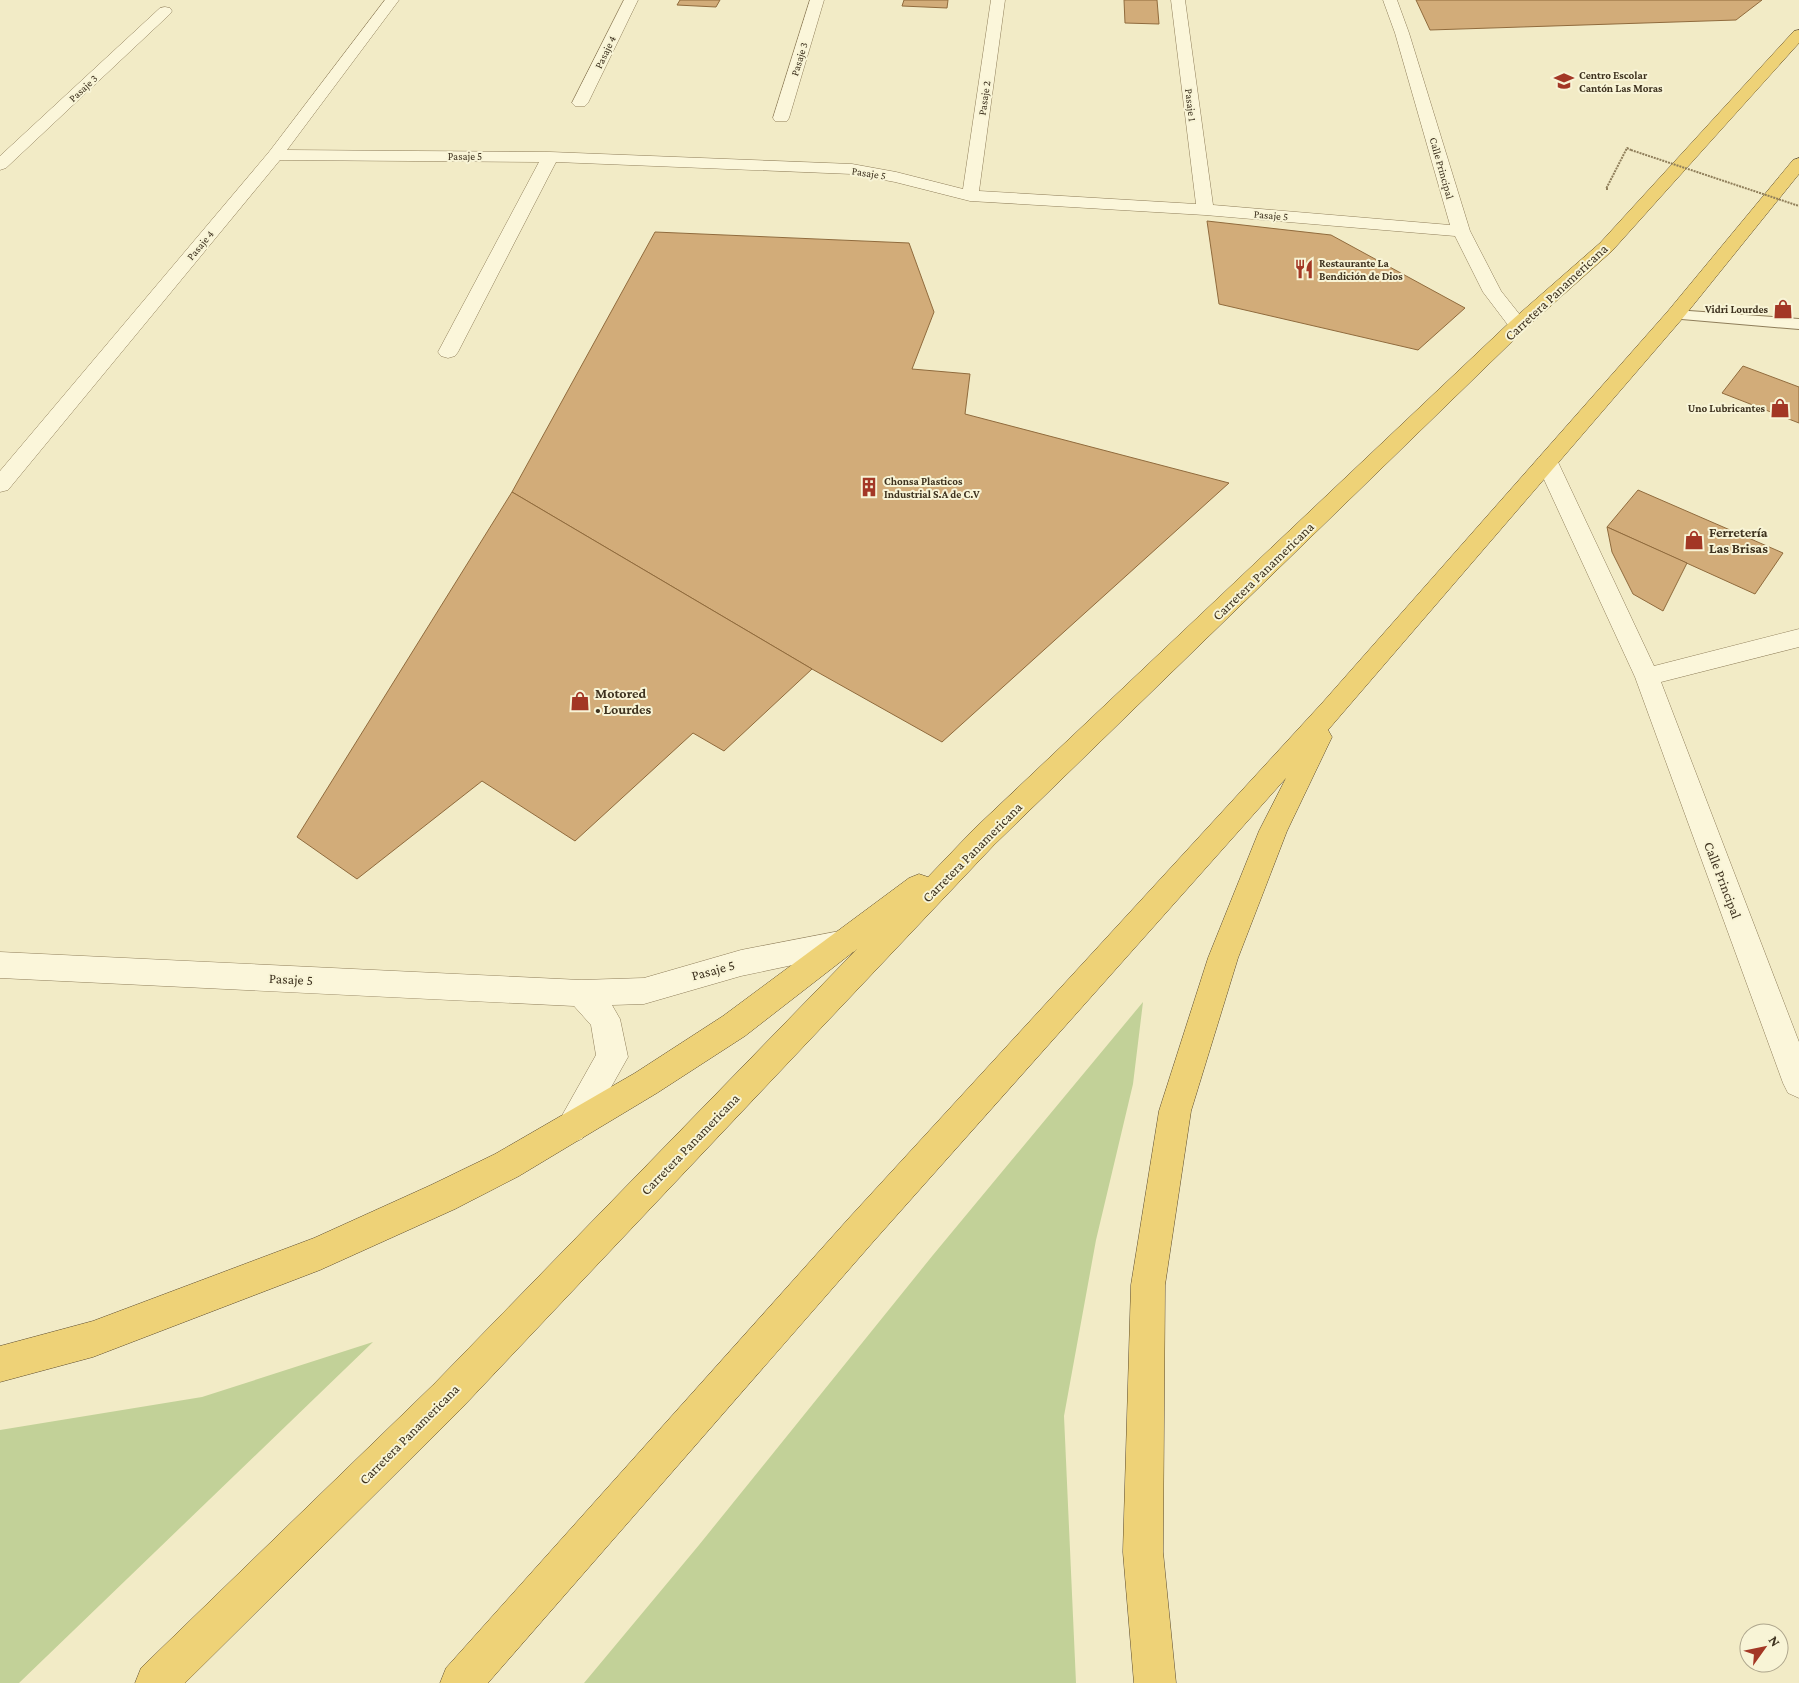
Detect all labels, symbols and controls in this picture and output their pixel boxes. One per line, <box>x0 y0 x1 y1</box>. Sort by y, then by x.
street label: Pasaje 4 <box>592 33 619 71</box>
street label: Pasaje 3 <box>788 41 811 78</box>
place label: Centro Escolar Cantón Las Moras <box>1579 69 1663 94</box>
school or university icon: Centro Escolar Cantón Las Moras <box>1553 70 1575 92</box>
street label: Pasaje 3 <box>66 72 100 105</box>
street label: Pasaje 2 <box>976 80 993 116</box>
street label: Pasaje 1 <box>1182 88 1199 123</box>
street label: Calle Principal <box>1427 136 1457 201</box>
street label: Pasaje 5 <box>448 150 482 163</box>
street label: Pasaje 5 <box>851 164 887 183</box>
street label: Pasaje 5 <box>1253 208 1289 223</box>
street label: Pasaje 4 <box>184 227 217 263</box>
street label: Carretera Panamericana <box>1501 240 1611 344</box>
place label: Restaurante La Bendición de Dios <box>1319 257 1403 282</box>
restaurant icon: Restaurante La Bendición de Dios <box>1293 258 1315 280</box>
shop icon: Vidri Lourdes <box>1772 298 1794 320</box>
place label: Vidri Lourdes <box>1704 303 1769 315</box>
shop icon: Uno Lubricantes <box>1769 397 1791 419</box>
place label: Uno Lubricantes <box>1688 402 1766 414</box>
place label: Chonsa Plasticos Industrial S.A de C.V <box>884 475 980 500</box>
building icon: Chonsa Plasticos Industrial S.A de C.V <box>858 476 880 498</box>
street label: Carretera Panamericana <box>1209 518 1317 624</box>
place label: Ferretería Las Brisas <box>1709 524 1768 556</box>
shop icon: Ferretería Las Brisas <box>1683 529 1705 551</box>
place label: Motored • Lourdes <box>595 685 652 717</box>
shop icon: Motored • Lourdes <box>569 690 591 712</box>
street label: Carretera Panamericana <box>919 798 1026 905</box>
street label: Calle Principal <box>1701 839 1745 921</box>
street label: Pasaje 5 <box>690 957 737 984</box>
street label: Pasaje 5 <box>269 970 313 989</box>
street label: Carretera Panamericana <box>637 1090 743 1198</box>
street label: Carretera Panamericana <box>356 1380 463 1487</box>
north arrow <box>1739 1623 1789 1673</box>
text: N <box>1766 1633 1784 1650</box>

